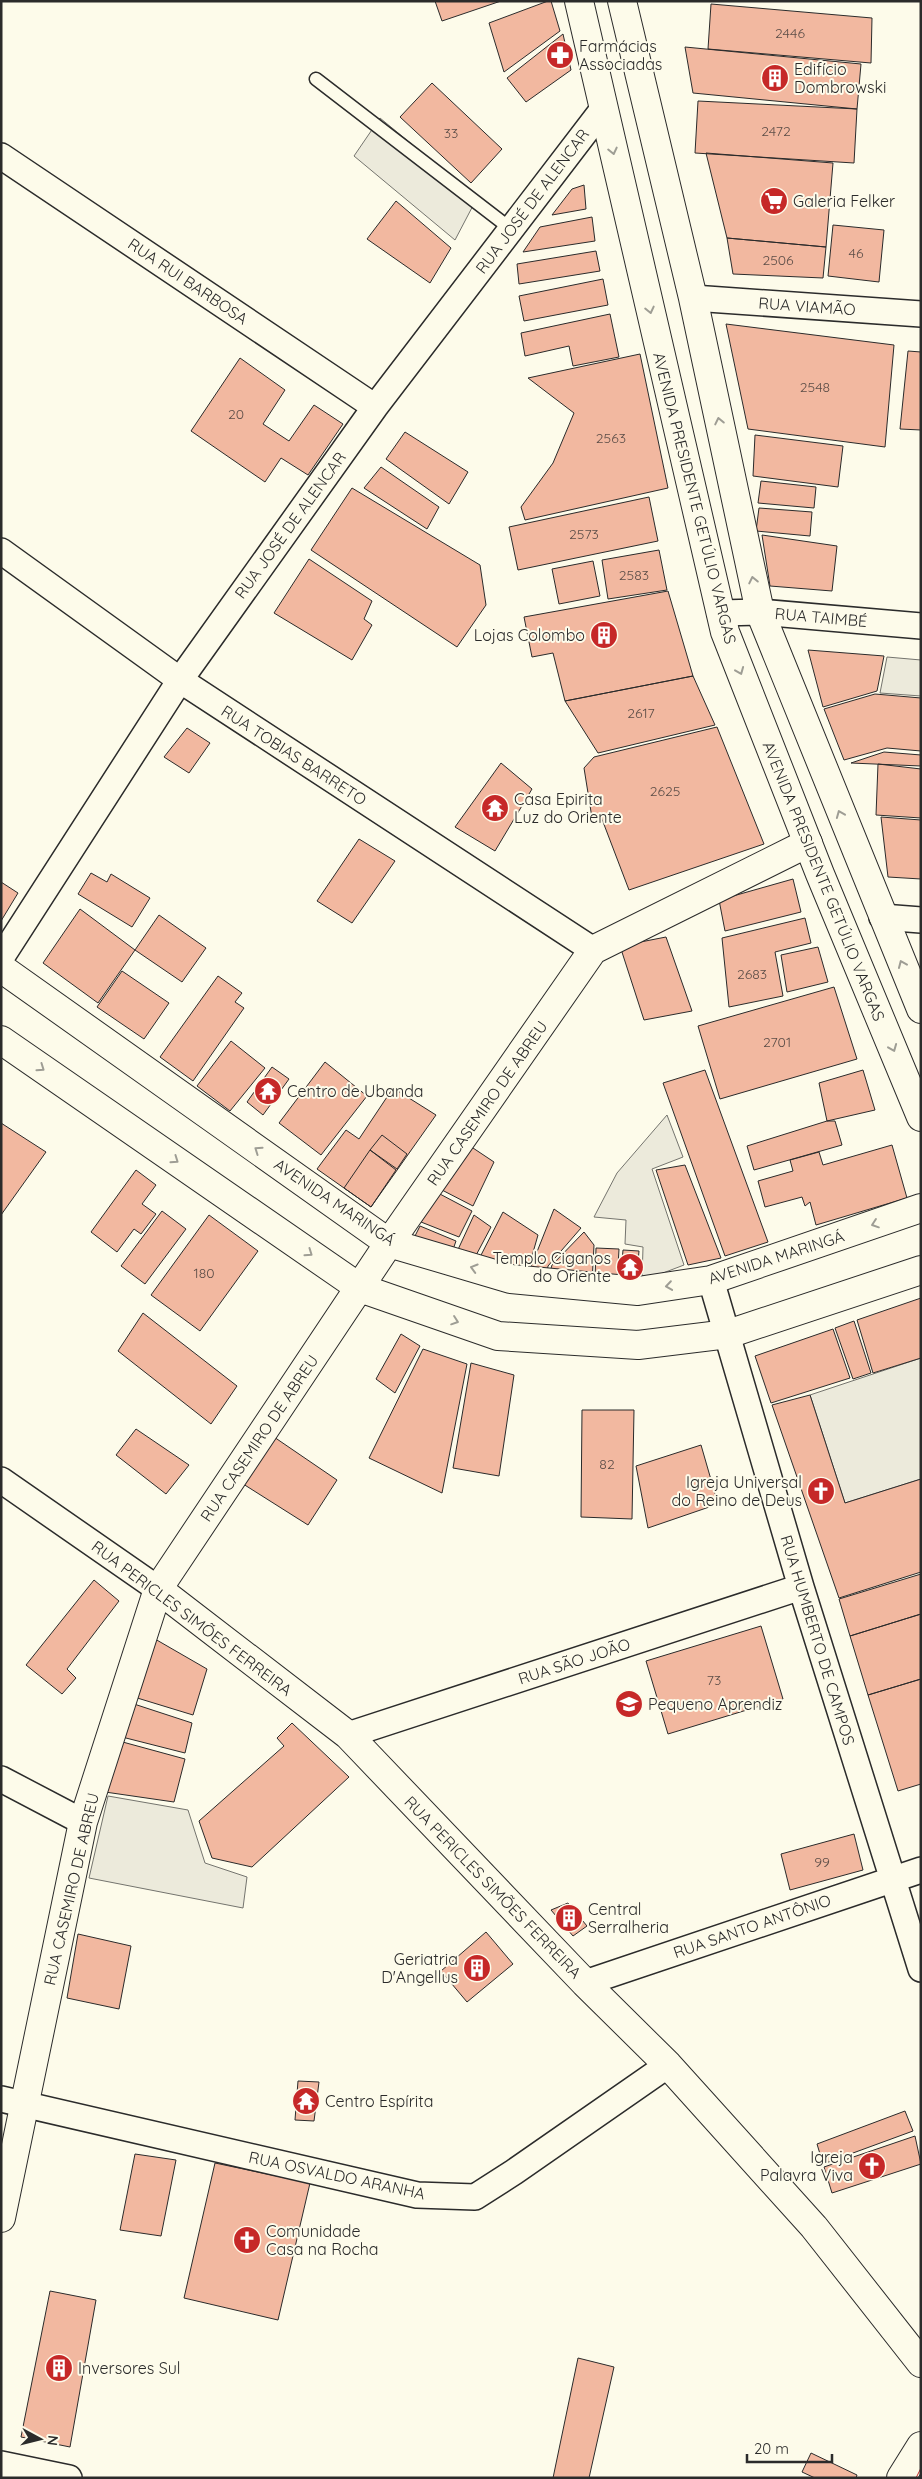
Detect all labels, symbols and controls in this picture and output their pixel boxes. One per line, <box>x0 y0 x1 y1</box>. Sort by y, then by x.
house number: 2446 <box>775 24 805 42</box>
place label: Farmácias Associadas <box>579 36 662 74</box>
pharmacy icon: Farmácias Associadas <box>545 40 575 70</box>
place label: Edifício Dombrowski <box>794 59 887 97</box>
building icon: Edifício Dombrowski <box>760 63 790 93</box>
house number: 2472 <box>761 122 791 140</box>
house number: 33 <box>444 124 458 142</box>
street label: RUA JOSÉ DE ALENCAR <box>471 124 593 278</box>
one-way arrow <box>607 147 618 156</box>
supermarket icon: Galeria Felker <box>759 186 789 216</box>
place label: Galeria Felker <box>793 191 895 211</box>
street label: RUA RUI BARBOSA <box>124 233 252 329</box>
house number: 46 <box>849 244 864 262</box>
house number: 2506 <box>762 251 794 269</box>
street label: RUA VIAMÃO <box>758 293 856 319</box>
one-way arrow <box>644 305 655 314</box>
street label: AVENIDA PRESIDENTE GETÚLIO VARGAS <box>649 350 741 646</box>
house number: 2548 <box>800 378 830 396</box>
house number: 20 <box>228 405 244 423</box>
one-way arrow <box>714 416 725 425</box>
house number: 2563 <box>596 429 626 447</box>
street label: RUA JOSÉ DE ALENCAR <box>230 448 350 602</box>
house number: 2573 <box>569 525 599 543</box>
house number: 2583 <box>619 566 649 584</box>
one-way arrow <box>748 575 759 584</box>
street label: RUA TAIMBÉ <box>774 603 868 631</box>
building icon: Lojas Colombo <box>589 620 619 650</box>
place label: Lojas Colombo <box>474 625 585 645</box>
one-way arrow <box>734 666 744 674</box>
street label: RUA TOBIAS BARRETO <box>218 701 370 809</box>
house number: 2617 <box>627 704 655 722</box>
street label: AVENIDA PRESIDENTE GETÚLIO VARGAS <box>759 738 889 1024</box>
house number: 2625 <box>650 782 680 800</box>
place label: Casa Epirita Luz do Oriente <box>514 789 622 827</box>
temple icon: Casa Epirita Luz do Oriente <box>480 793 510 823</box>
one-way arrow <box>836 810 847 819</box>
one-way arrow <box>897 960 908 969</box>
house number: 2683 <box>737 965 767 983</box>
street label: RUA CASEMIRO DE ABREU <box>422 1017 552 1189</box>
house number: 2701 <box>763 1033 791 1051</box>
one-way arrow <box>886 1043 897 1052</box>
one-way arrow <box>36 1062 45 1071</box>
temple icon: Centro de Ubanda <box>253 1076 283 1106</box>
place label: Centro de Ubanda <box>287 1081 424 1101</box>
one-way arrow <box>254 1147 263 1156</box>
one-way arrow <box>169 1154 179 1163</box>
street label: AVENIDA MARINGÁ <box>271 1154 399 1250</box>
one-way arrow <box>871 1218 879 1228</box>
street label: AVENIDA MARINGÁ <box>705 1226 847 1288</box>
one-way arrow <box>303 1247 313 1256</box>
place label: Templo Ciganos do Oriente <box>492 1248 611 1286</box>
temple icon: Templo Ciganos do Oriente <box>615 1252 645 1282</box>
house number: 180 <box>193 1264 215 1282</box>
one-way arrow <box>471 1264 479 1274</box>
one-way arrow <box>665 1280 673 1291</box>
one-way arrow <box>450 1315 458 1325</box>
street label: RUA CASEMIRO DE ABREU <box>196 1351 322 1525</box>
house number: 82 <box>599 1455 615 1473</box>
place label: Igreja Universal do Reino de Deus <box>672 1472 802 1510</box>
church icon: Igreja Universal do Reino de Deus <box>806 1476 836 1506</box>
street label: RUA HUMBERTO DE CAMPOS <box>776 1533 860 1747</box>
street label: RUA PERICLES SIMÕES FERREIRA <box>88 1536 296 1700</box>
street label: RUA SÃO JOÃO <box>515 1633 633 1689</box>
house number: 73 <box>707 1671 721 1689</box>
school or university icon: Pequeno Aprendiz <box>614 1689 644 1719</box>
place label: Pequeno Aprendiz <box>648 1694 782 1714</box>
street label: RUA CASEMIRO DE ABREU <box>39 1791 103 1987</box>
street label: RUA PERICLES SIMÕES FERREIRA <box>400 1792 586 1982</box>
house number: 99 <box>814 1853 830 1871</box>
street label: RUA SANTO ANTÔNIO <box>671 1890 833 1962</box>
place label: Central Serralheria <box>588 1899 669 1937</box>
building icon: Central Serralheria <box>554 1903 584 1933</box>
place label: Geriatria D'Angellus <box>381 1949 458 1987</box>
building icon: Geriatria D'Angellus <box>462 1953 492 1983</box>
temple icon: Centro Espírita <box>291 2086 321 2116</box>
place label: Centro Espírita <box>325 2091 433 2111</box>
street label: RUA OSVALDO ARANHA <box>247 2147 427 2203</box>
place label: Igreja Palavra Viva <box>760 2147 853 2185</box>
church icon: Igreja Palavra Viva <box>857 2151 887 2181</box>
place label: Comunidade Casa na Rocha <box>266 2221 379 2259</box>
church icon: Comunidade Casa na Rocha <box>232 2225 262 2255</box>
building icon: Inversores Sul <box>44 2353 74 2383</box>
place label: Inversores Sul <box>78 2358 180 2378</box>
north arrow <box>15 2414 65 2464</box>
scale bar <box>747 2432 832 2464</box>
text: N <box>43 2434 62 2447</box>
text: 20 m <box>754 2439 789 2458</box>

